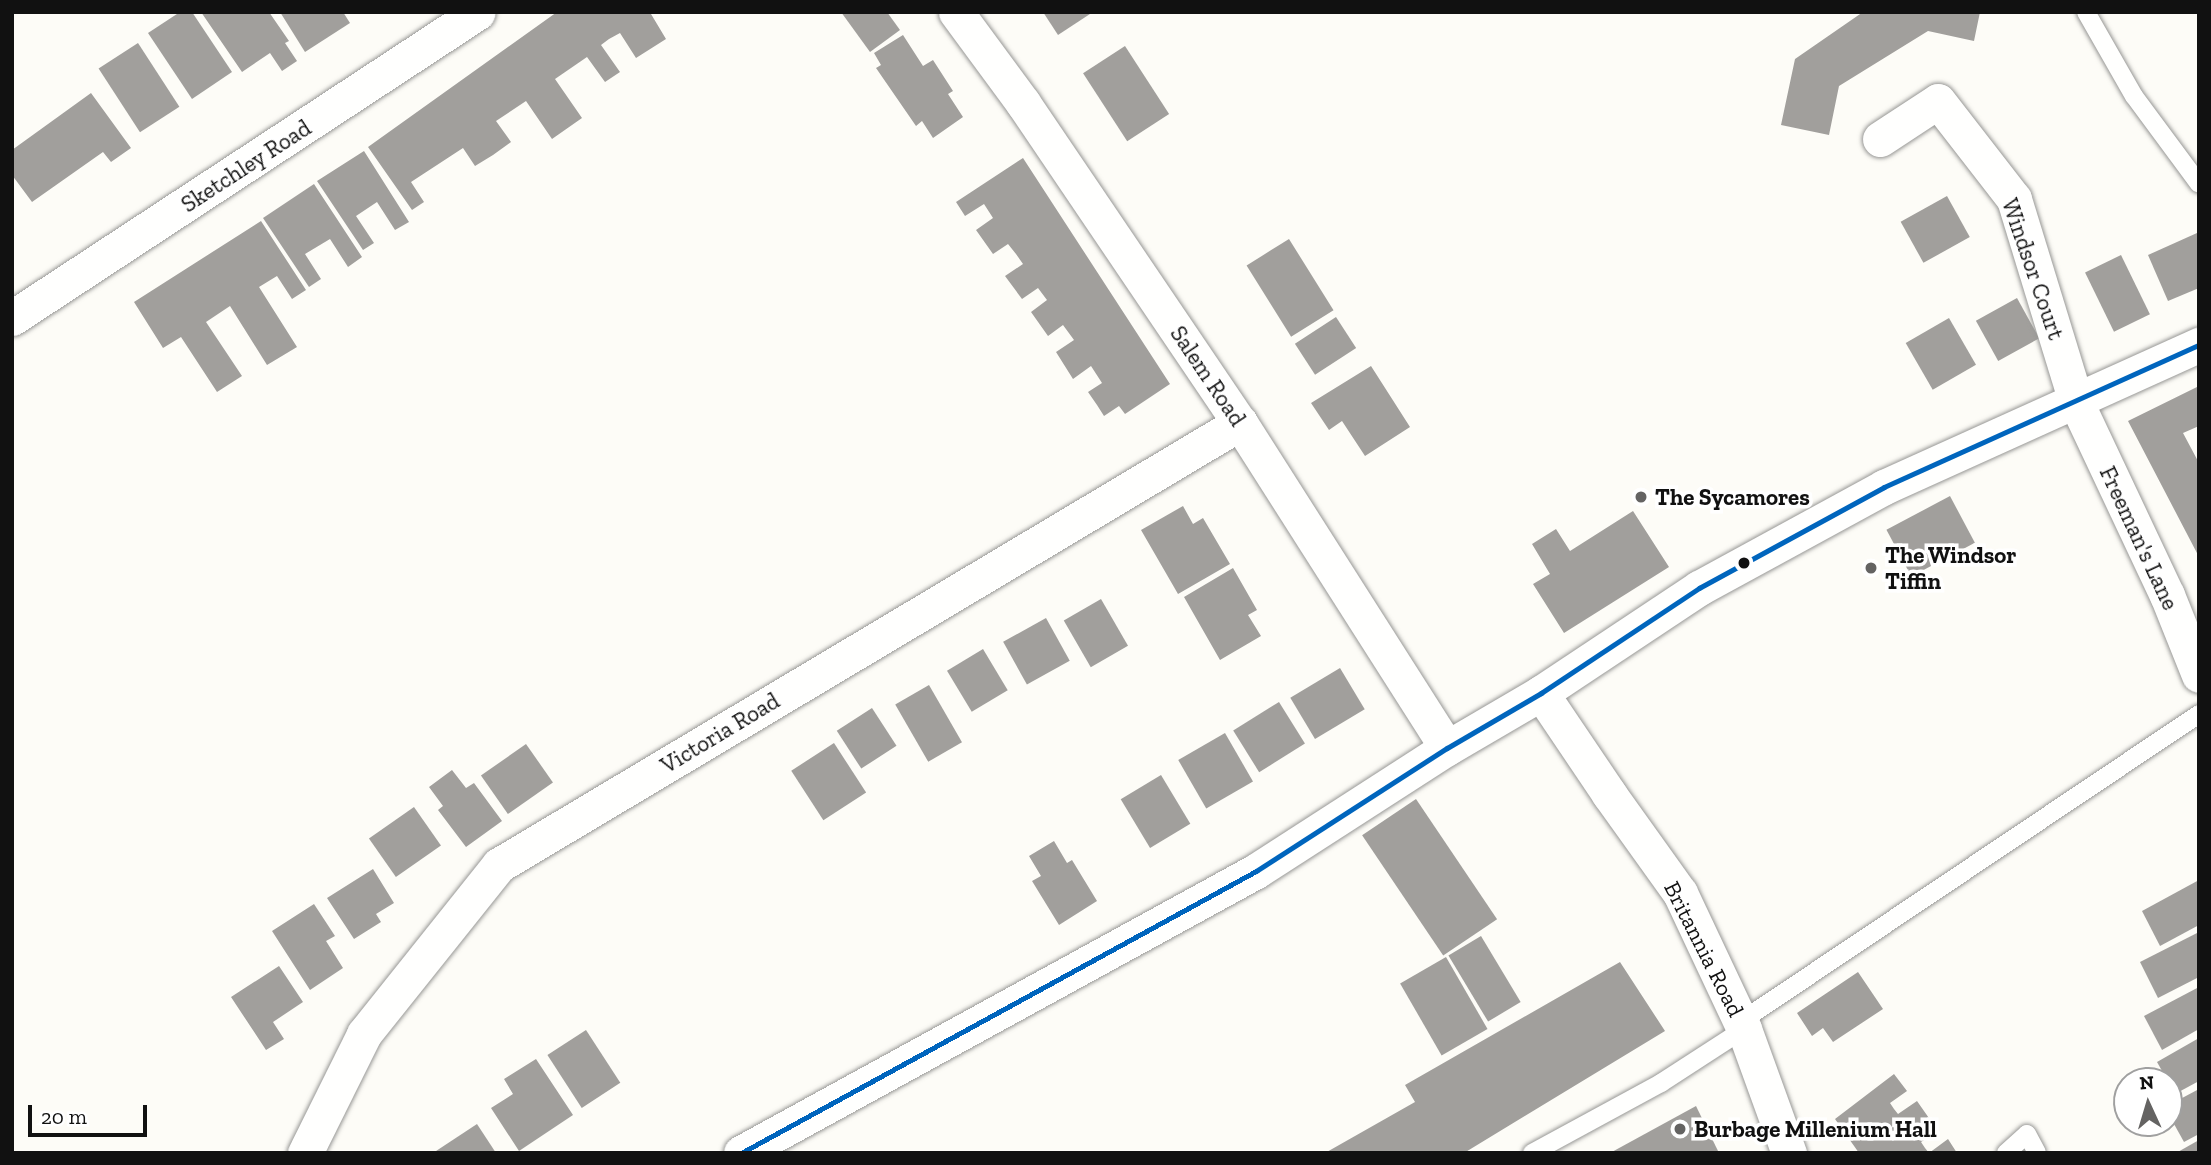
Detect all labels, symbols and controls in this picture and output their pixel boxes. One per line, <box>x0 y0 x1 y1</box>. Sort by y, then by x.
street label: Sketchley Road <box>176 114 316 218</box>
street label: Windsor Court <box>1996 195 2070 343</box>
street label: Salem Road <box>1164 321 1252 431</box>
street label: Freeman's Lane <box>2094 462 2184 614</box>
place label: The Sycamores <box>1655 483 1810 511</box>
marker: The Sycamores <box>1633 489 1649 505</box>
place label: The Windsor Tiffin <box>1885 541 2017 595</box>
unlabelled marker <box>1737 556 1751 570</box>
marker: The Windsor Tiffin <box>1863 560 1879 576</box>
street label: Victoria Road <box>656 687 784 779</box>
street label: Britannia Road <box>1658 877 1750 1021</box>
north arrow <box>2113 1067 2183 1137</box>
text: N <box>2139 1071 2155 1095</box>
scale bar <box>32 1092 150 1136</box>
text: 20 m <box>41 1104 87 1129</box>
place label: Burbage Millenium Hall <box>1694 1115 1937 1143</box>
marker: Burbage Millenium Hall <box>1672 1121 1688 1137</box>

